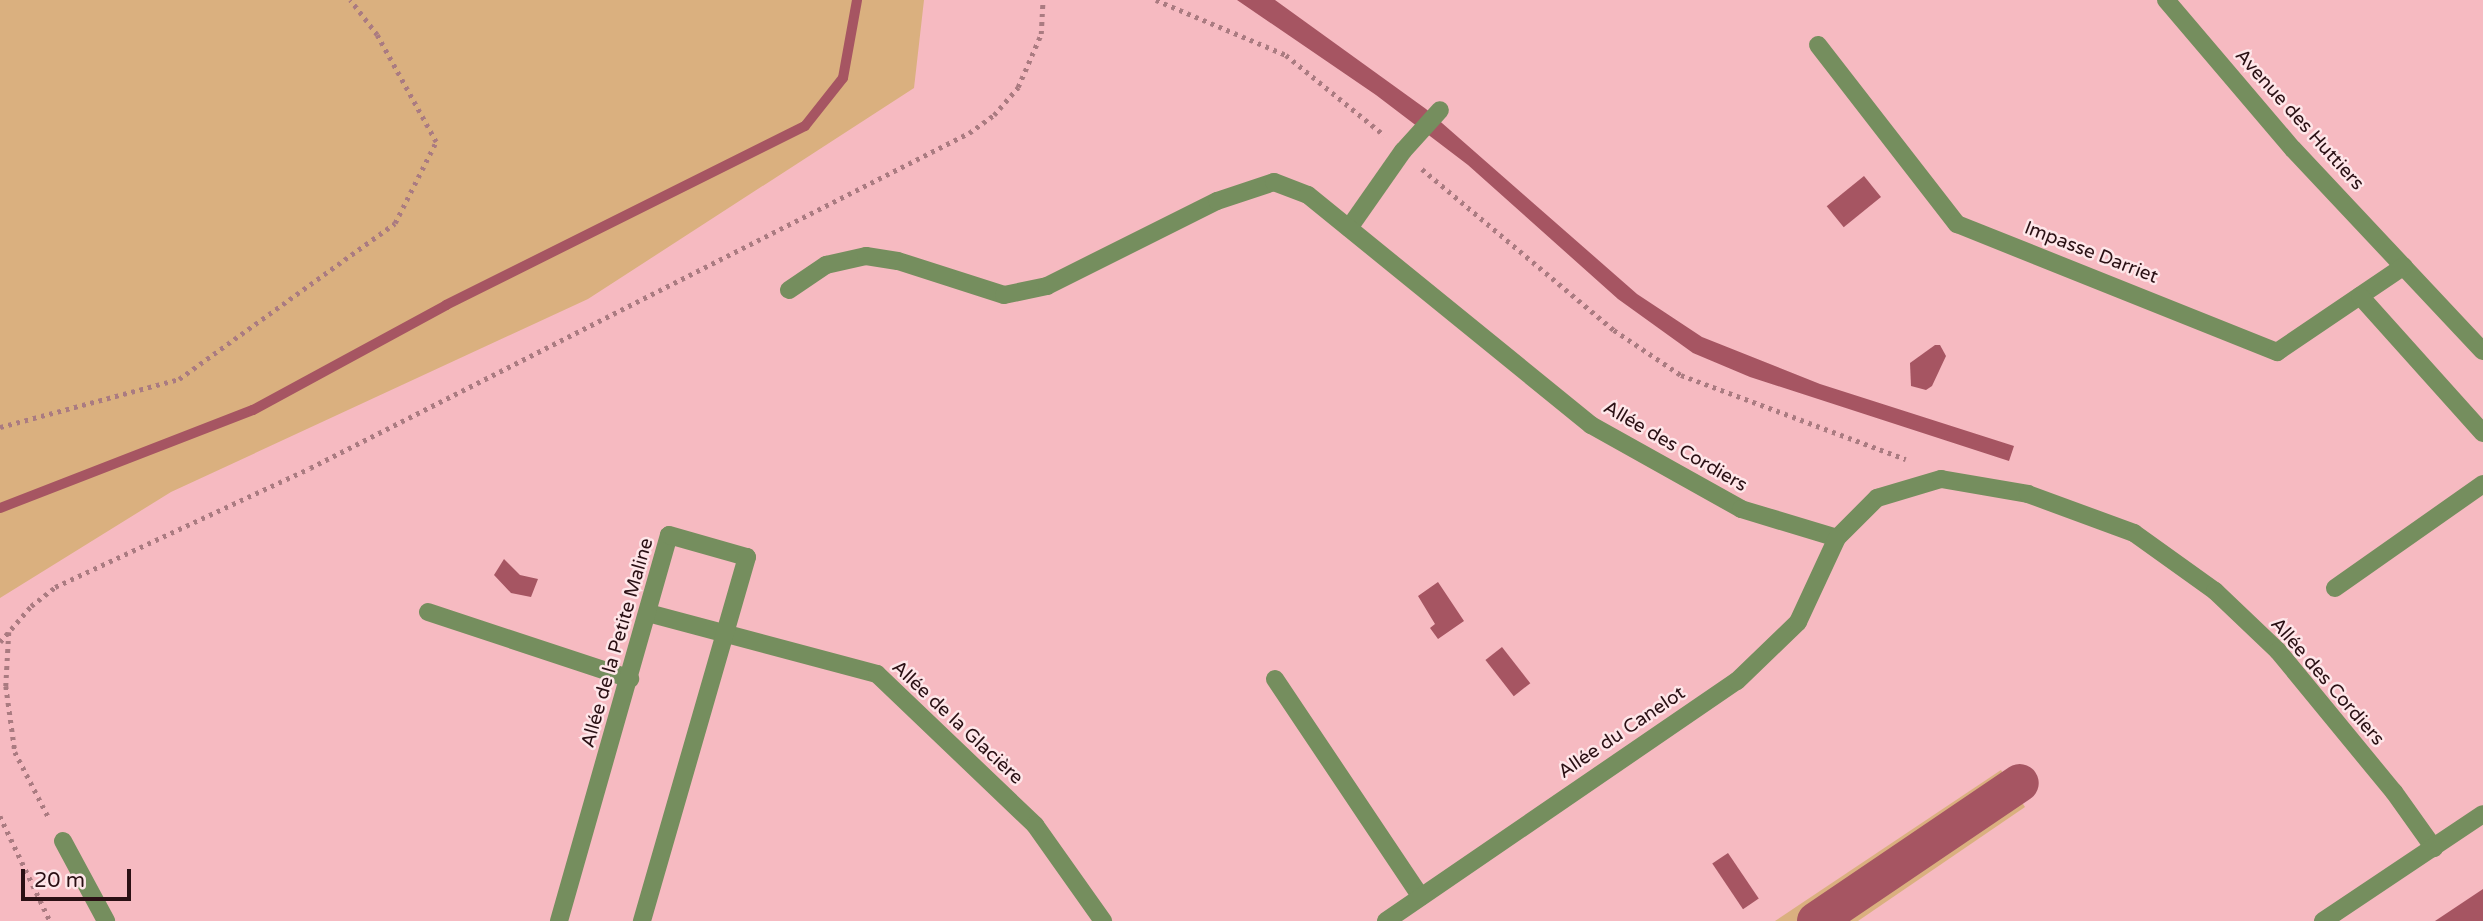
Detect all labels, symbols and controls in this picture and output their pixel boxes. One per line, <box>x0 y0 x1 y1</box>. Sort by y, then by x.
street label: Avenue des Huttiers <box>2230 45 2368 195</box>
street label: Impasse Darriet <box>2021 217 2161 289</box>
street label: Allée des Cordiers <box>1599 397 1751 497</box>
street label: Allée de la Petite Maline <box>577 536 659 750</box>
street label: Allée des Cordiers <box>2265 613 2389 751</box>
street label: Allée de la Glacière <box>887 656 1027 790</box>
street label: Allée du Canelot <box>1554 682 1690 784</box>
scale bar <box>24 855 135 899</box>
text: 20 m <box>34 868 85 893</box>

